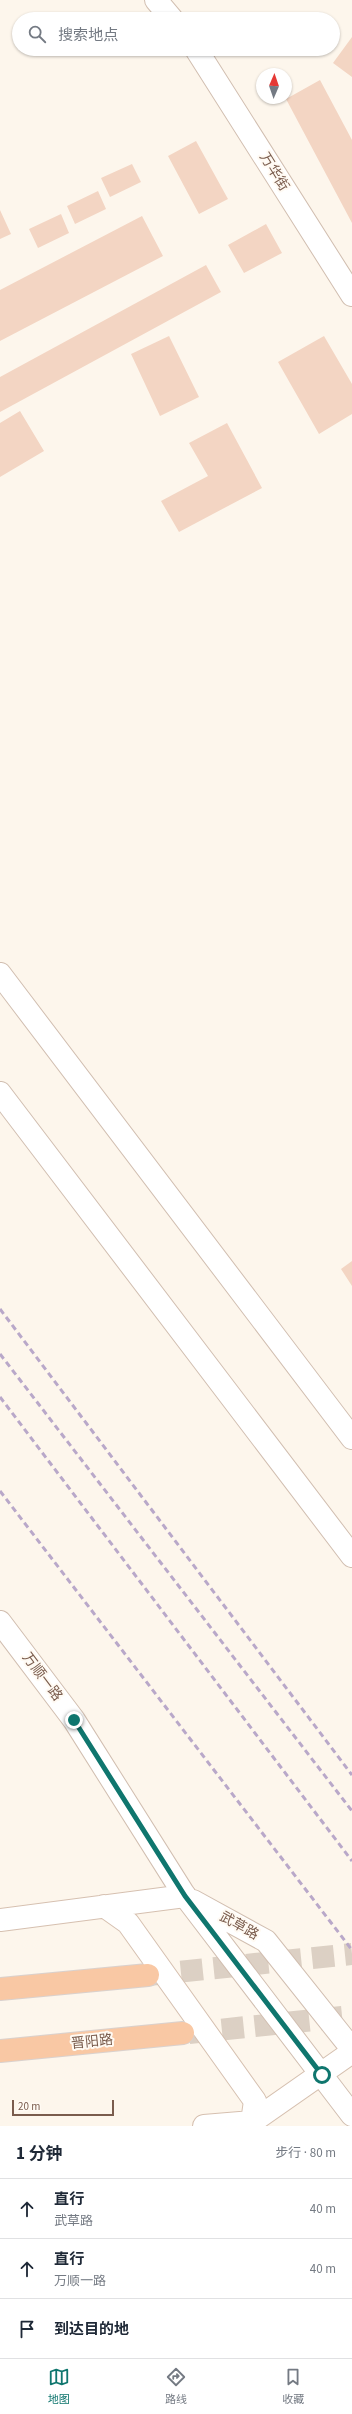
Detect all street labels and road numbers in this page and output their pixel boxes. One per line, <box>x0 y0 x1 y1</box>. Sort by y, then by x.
street label: 万华街 <box>254 149 294 195</box>
street label: 万顺一路 <box>17 1649 67 1705</box>
street label: 武草路 <box>216 1907 262 1945</box>
street label: 晋阳路 <box>70 2030 114 2054</box>

